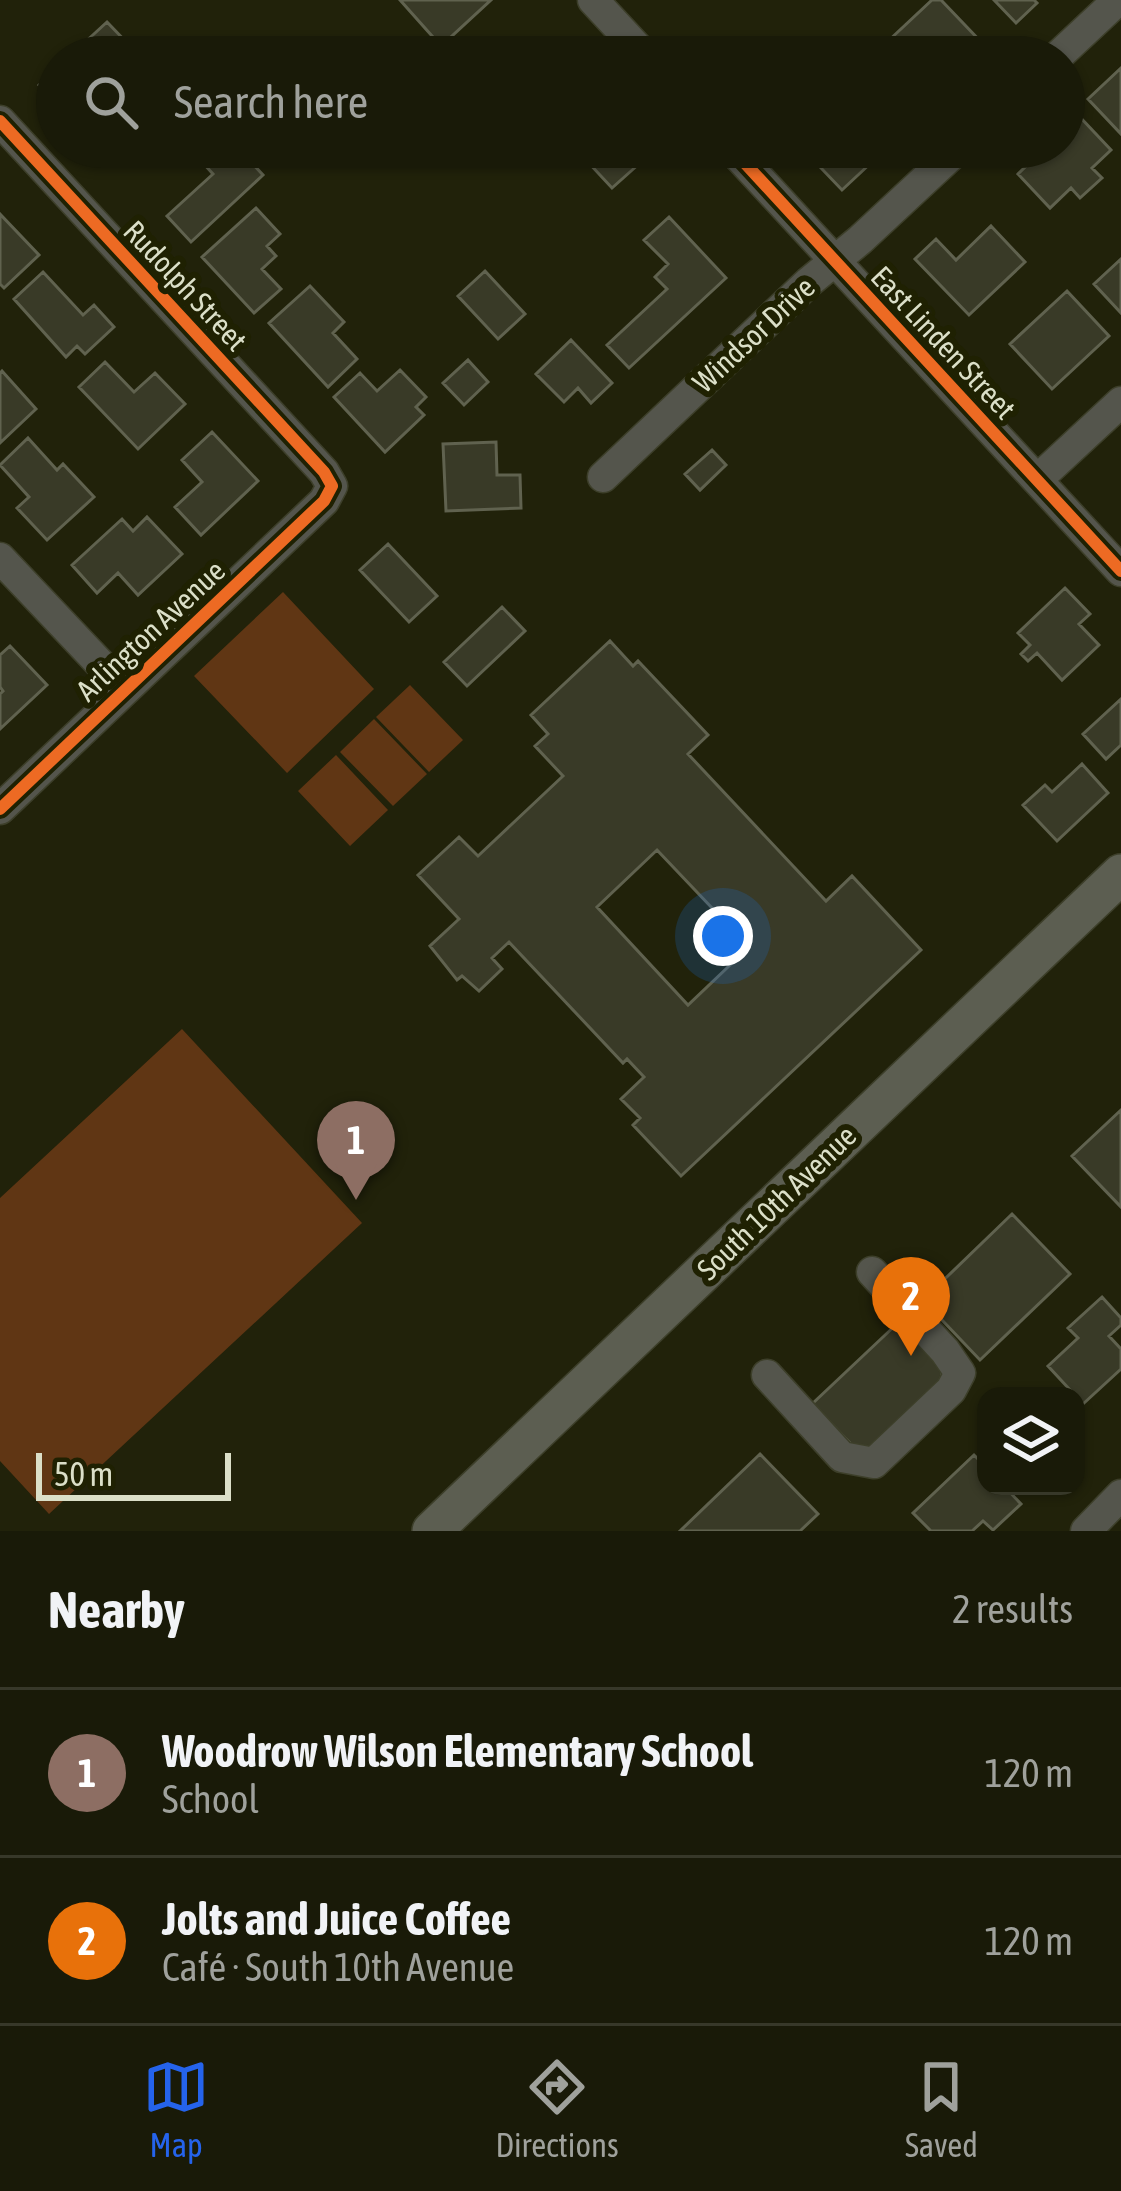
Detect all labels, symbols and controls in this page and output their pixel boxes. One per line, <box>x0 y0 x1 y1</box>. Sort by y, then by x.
search box <box>36 36 1085 168</box>
icon: search <box>78 69 144 135</box>
text: Search here <box>174 76 368 128</box>
street label: Rudolph Street <box>117 214 254 357</box>
street label: East Linden Street <box>865 259 1023 425</box>
street label: Windsor Drive <box>686 270 821 399</box>
street label: Arlington Avenue <box>69 553 231 707</box>
your location <box>693 906 753 966</box>
pin: 1 <box>317 1101 395 1200</box>
street label: South 10th Avenue <box>690 1118 863 1286</box>
pin: 2 <box>872 1257 950 1356</box>
map controls <box>977 1387 1085 1495</box>
button: layers <box>977 1387 1085 1495</box>
scale bar <box>36 1447 231 1500</box>
text: 50 m <box>54 1455 113 1493</box>
text: Nearby <box>48 1580 185 1639</box>
text: 2 results <box>952 1587 1073 1631</box>
text: Woodrow Wilson Elementary School <box>162 1725 753 1777</box>
text: 1 <box>78 1751 96 1795</box>
text: 120 m <box>985 1751 1073 1795</box>
text: School <box>162 1777 259 1821</box>
text: Jolts and Juice Coffee <box>162 1893 511 1945</box>
text: 2 <box>78 1919 96 1963</box>
text: 120 m <box>985 1919 1073 1963</box>
text: Café · South 10th Avenue <box>162 1945 514 1989</box>
tab: Map <box>143 2054 209 2164</box>
tab: Directions <box>495 2054 619 2164</box>
tab: Saved <box>905 2054 978 2164</box>

